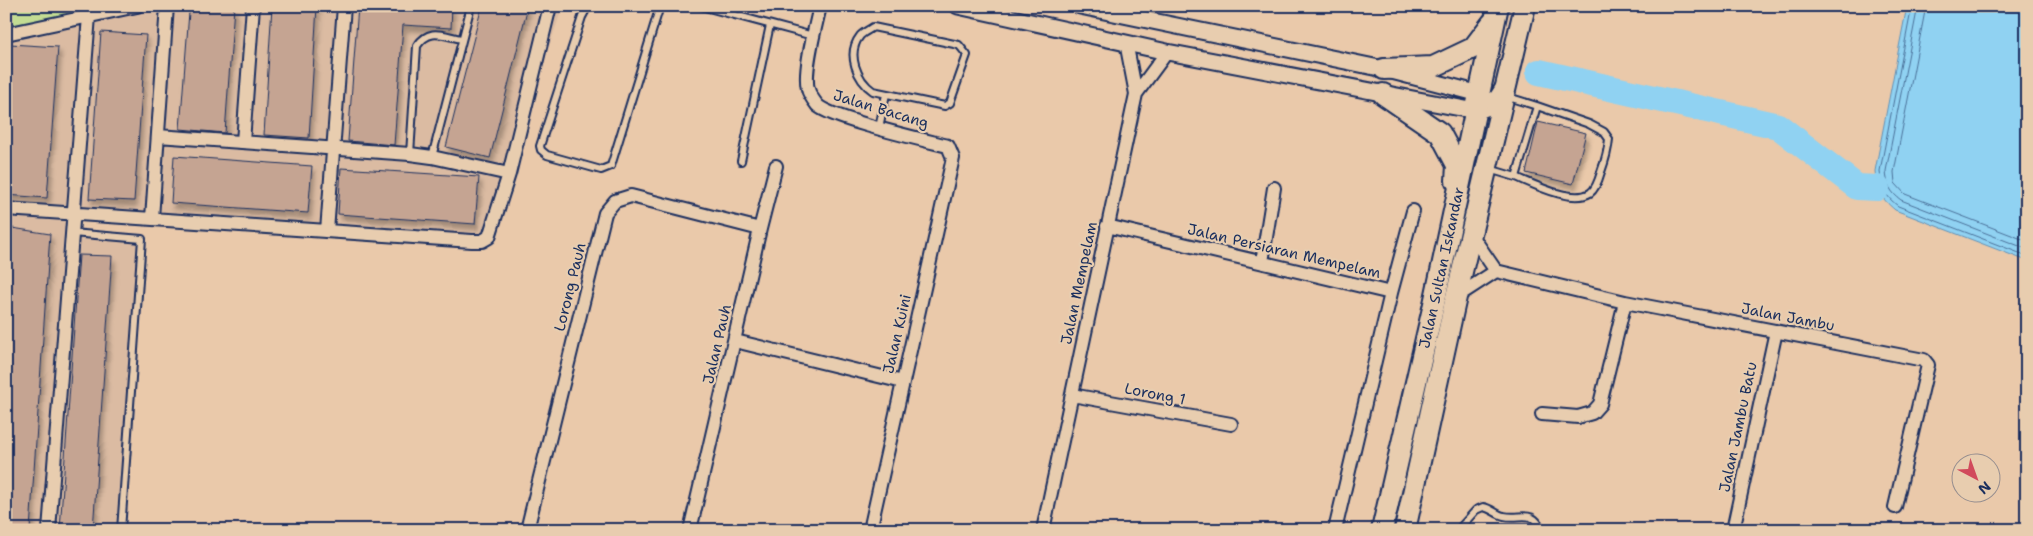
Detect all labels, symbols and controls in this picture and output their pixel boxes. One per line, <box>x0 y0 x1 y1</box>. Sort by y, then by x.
street label: Jalan Bacang <box>831 85 931 133</box>
street label: Jalan Sultan Iskandar <box>1414 185 1469 350</box>
street label: Jalan Persiaran Mempelam <box>1185 219 1383 283</box>
street label: Jalan Mempelam <box>1056 220 1102 346</box>
street label: Lorong Pauh <box>549 241 591 333</box>
street label: Jalan Kuini <box>878 292 916 376</box>
street label: Jalan Jambu <box>1740 298 1836 336</box>
street label: Jalan Pauh <box>698 302 736 386</box>
street label: Jalan Jambu Batu <box>1714 360 1762 494</box>
street label: Lorong 1 <box>1123 378 1187 410</box>
north arrow <box>1950 454 2000 504</box>
text: N <box>1974 477 1995 498</box>

